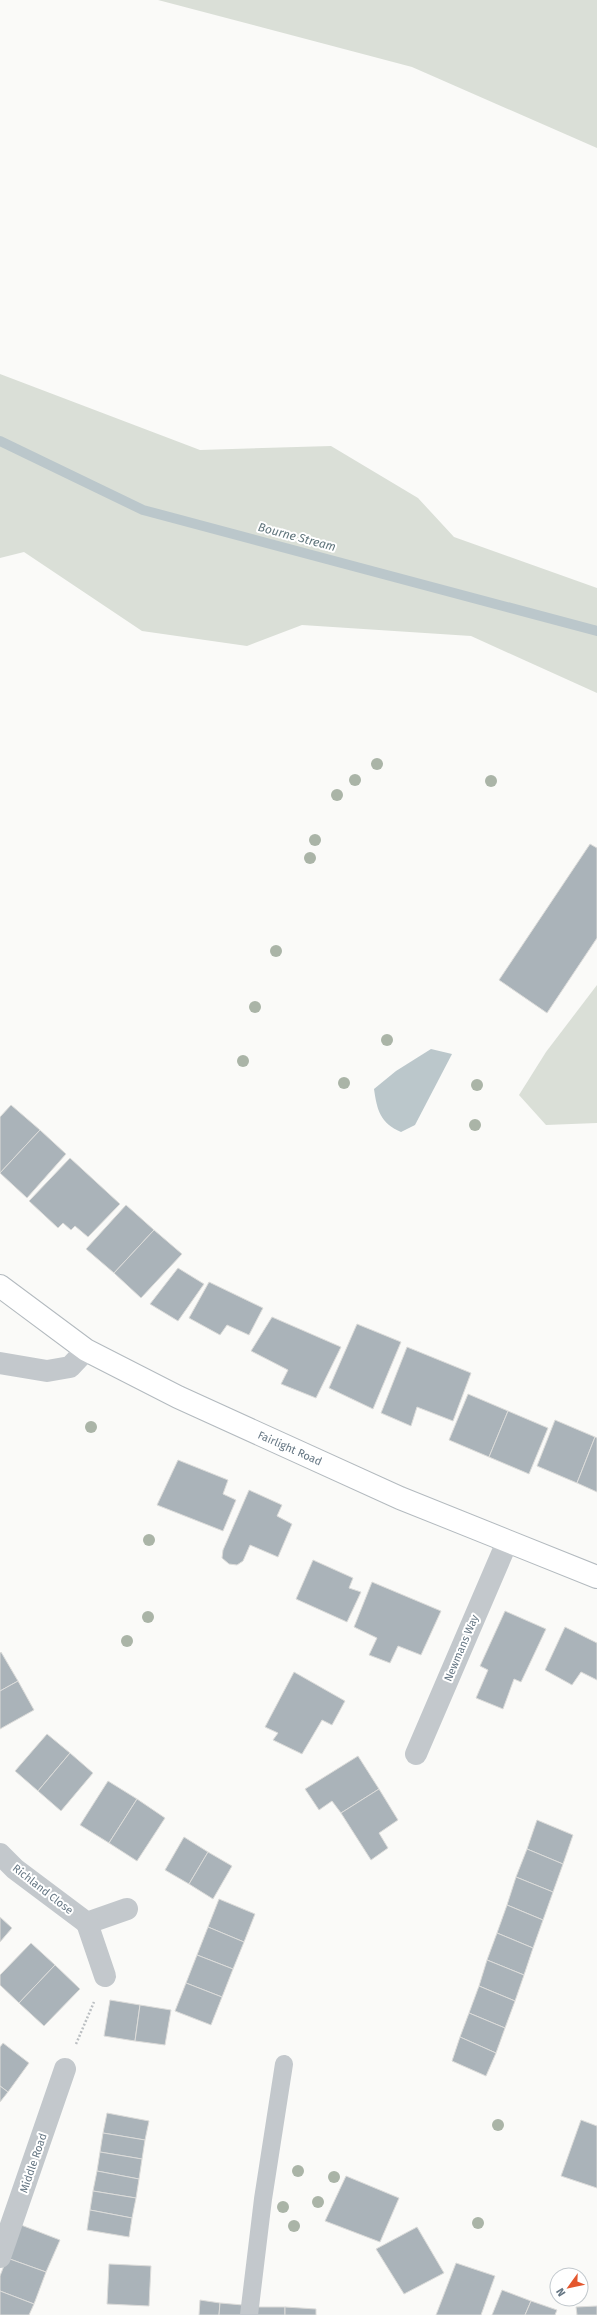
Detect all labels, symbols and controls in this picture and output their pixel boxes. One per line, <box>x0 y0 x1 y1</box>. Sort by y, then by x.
water label: Bourne Stream <box>257 520 337 554</box>
street label: Fairlight Road <box>256 1429 324 1468</box>
street label: Newmans Way <box>442 1612 482 1684</box>
street label: Richland Close <box>10 1862 76 1917</box>
street label: Middle Road <box>17 2132 50 2195</box>
north arrow <box>549 2267 589 2307</box>
text: N <box>554 2286 568 2299</box>

